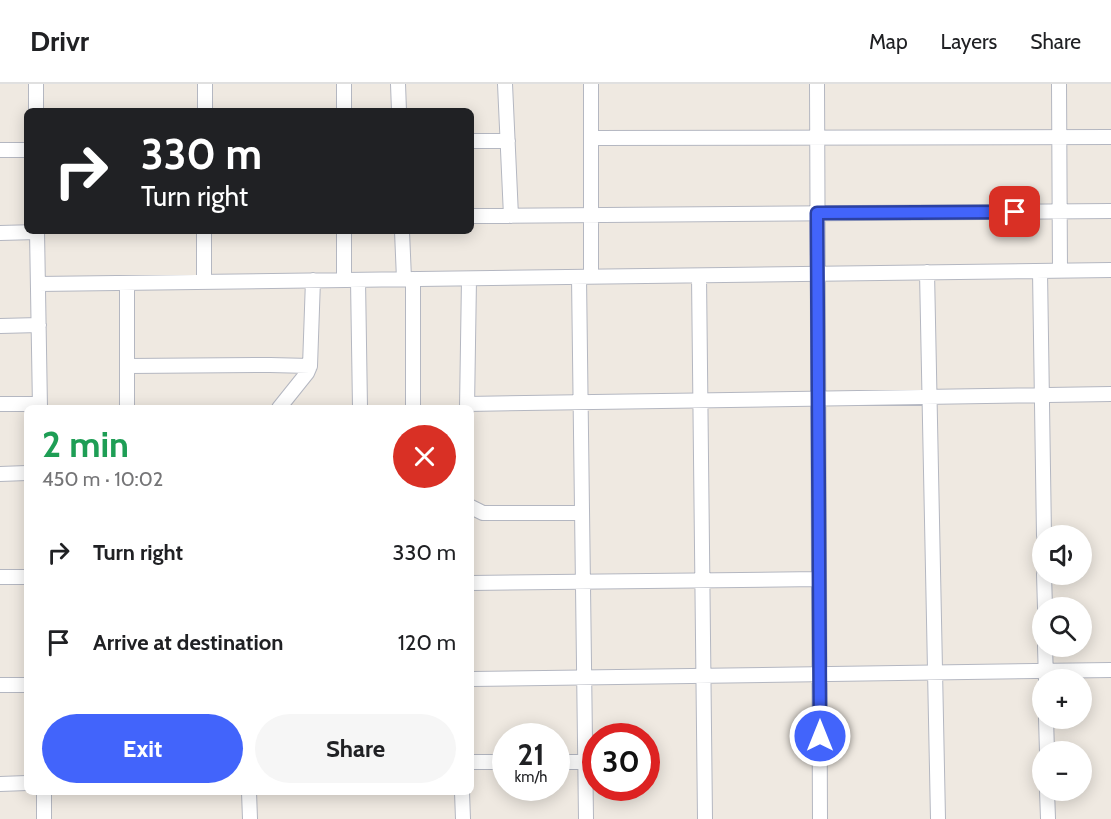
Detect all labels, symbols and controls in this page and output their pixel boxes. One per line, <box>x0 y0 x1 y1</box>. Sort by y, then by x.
text: Drivr <box>30 24 89 58</box>
text: Map <box>869 29 908 54</box>
text: Layers <box>941 29 997 54</box>
text: Share <box>1030 29 1081 54</box>
text: 330 m <box>141 128 262 180</box>
icon: right <box>42 132 120 210</box>
text: Turn right <box>141 180 248 213</box>
pin <box>989 186 1040 237</box>
icon: arrive <box>998 195 1031 228</box>
text: 2 min <box>42 422 129 466</box>
button: close <box>393 425 456 488</box>
text: 450 m · 10:02 <box>42 467 163 491</box>
map controls <box>1032 525 1092 801</box>
button: sound <box>1032 525 1092 585</box>
icon: right <box>42 536 75 569</box>
text: Turn right <box>93 539 183 566</box>
text: 330 m <box>393 539 456 566</box>
button: search <box>1032 597 1092 657</box>
icon: arrive <box>42 626 75 659</box>
text: Arrive at destination <box>93 629 283 656</box>
text: 120 m <box>398 629 456 656</box>
button: + <box>1032 669 1092 729</box>
position arrow <box>788 704 852 768</box>
button: Exit <box>42 714 243 783</box>
button: Share <box>255 714 456 783</box>
speed limit sign: 30 <box>582 723 660 801</box>
text: 21 <box>518 736 544 773</box>
button: − <box>1032 741 1092 801</box>
text: km/h <box>515 768 547 786</box>

